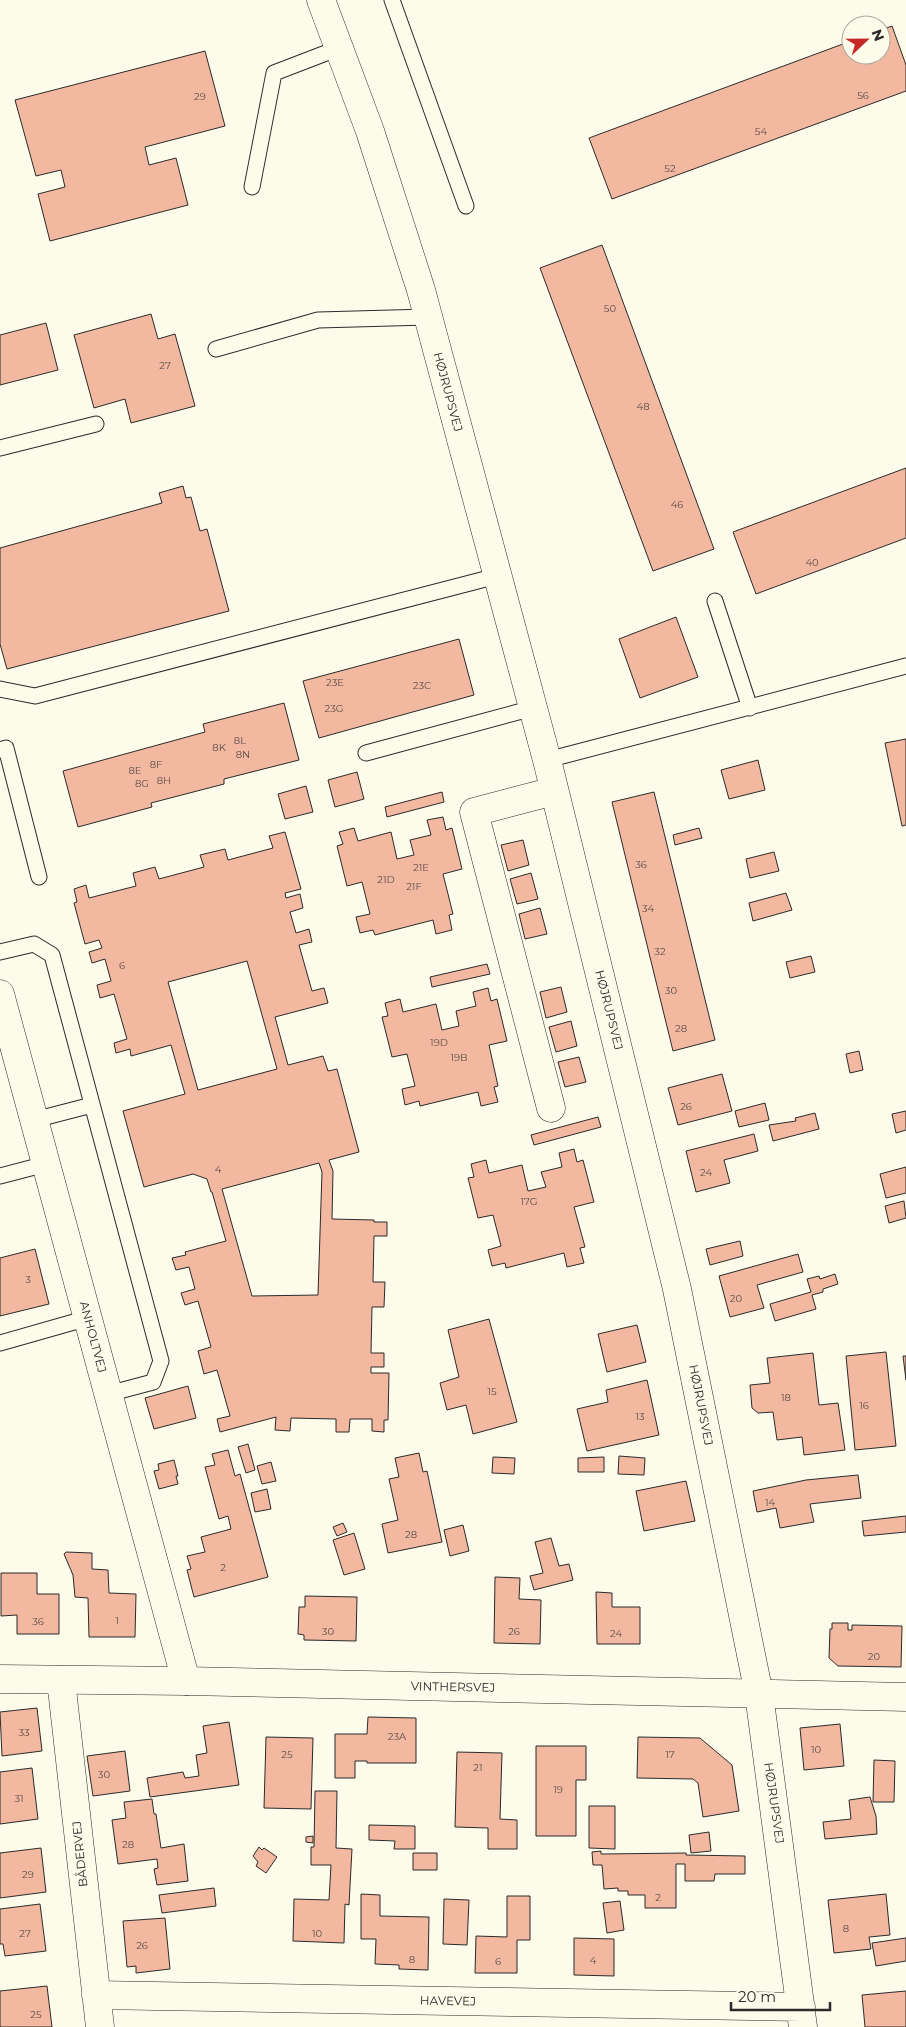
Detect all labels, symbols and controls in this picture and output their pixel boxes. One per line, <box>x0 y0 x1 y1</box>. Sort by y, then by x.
north arrow <box>841 15 891 65</box>
text: N <box>868 27 889 44</box>
house number: 56 <box>857 89 869 102</box>
house number: 29 <box>194 90 206 103</box>
house number: 54 <box>755 125 768 138</box>
house number: 52 <box>664 162 676 175</box>
house number: 50 <box>604 302 617 315</box>
street label: HØJRUPSVEJ <box>431 350 466 433</box>
house number: 27 <box>159 359 171 372</box>
house number: 48 <box>636 400 650 413</box>
house number: 46 <box>671 498 683 511</box>
house number: 40 <box>805 556 819 569</box>
house number: 23E <box>326 676 344 689</box>
house number: 23C <box>413 679 431 692</box>
house number: 23G <box>324 702 344 715</box>
house number: 8L <box>234 734 246 747</box>
house number: 8K <box>212 741 227 754</box>
house number: 8N <box>236 748 250 761</box>
house number: 8F <box>150 758 162 771</box>
house number: 8E <box>128 764 142 777</box>
house number: 8H <box>157 774 171 787</box>
house number: 8G <box>135 777 149 790</box>
house number: 36 <box>635 858 647 871</box>
house number: 21E <box>413 861 429 874</box>
house number: 21D <box>377 873 395 886</box>
house number: 21F <box>406 880 422 893</box>
house number: 34 <box>642 902 655 915</box>
house number: 32 <box>654 945 666 958</box>
house number: 6 <box>119 959 125 972</box>
street label: HØJRUPSVEJ <box>592 968 627 1052</box>
house number: 30 <box>665 984 678 997</box>
house number: 28 <box>675 1022 687 1035</box>
house number: 19D <box>430 1036 448 1049</box>
house number: 19B <box>450 1051 468 1064</box>
house number: 26 <box>680 1100 692 1113</box>
house number: 4 <box>215 1163 222 1176</box>
house number: 24 <box>700 1166 712 1179</box>
house number: 17G <box>520 1195 538 1208</box>
house number: 3 <box>25 1273 31 1286</box>
house number: 20 <box>730 1292 743 1305</box>
street label: ANHOLTVEJ <box>77 1299 110 1374</box>
street label: HØJRUPSVEJ <box>686 1363 717 1447</box>
house number: 15 <box>487 1385 497 1398</box>
house number: 18 <box>781 1391 791 1404</box>
house number: 16 <box>859 1399 869 1412</box>
house number: 13 <box>635 1410 645 1423</box>
house number: 14 <box>765 1496 775 1509</box>
house number: 28 <box>405 1528 417 1541</box>
house number: 2 <box>220 1561 226 1574</box>
house number: 1 <box>115 1614 119 1627</box>
house number: 36 <box>32 1615 44 1628</box>
house number: 30 <box>322 1625 335 1638</box>
house number: 26 <box>508 1625 520 1638</box>
house number: 24 <box>610 1627 622 1640</box>
house number: 20 <box>868 1650 881 1663</box>
street label: VINTHERSVEJ <box>411 1678 495 1695</box>
house number: 33 <box>18 1726 30 1739</box>
house number: 23A <box>388 1730 407 1743</box>
house number: 10 <box>811 1743 821 1756</box>
house number: 25 <box>281 1748 293 1761</box>
house number: 17 <box>665 1748 675 1761</box>
house number: 21 <box>473 1761 483 1774</box>
street label: HØJRUPSVEJ <box>761 1761 788 1845</box>
house number: 30 <box>98 1768 111 1781</box>
house number: 19 <box>553 1783 563 1796</box>
house number: 31 <box>14 1792 24 1805</box>
street label: BÅDERVEJ <box>69 1820 90 1888</box>
house number: 28 <box>122 1838 134 1851</box>
house number: 29 <box>22 1868 34 1881</box>
house number: 2 <box>655 1891 661 1904</box>
house number: 8 <box>843 1922 849 1935</box>
house number: 27 <box>19 1927 31 1940</box>
house number: 10 <box>312 1927 322 1940</box>
house number: 26 <box>136 1939 148 1952</box>
house number: 8 <box>409 1953 415 1966</box>
house number: 4 <box>590 1954 597 1967</box>
house number: 6 <box>495 1955 501 1968</box>
scale bar <box>731 1980 830 2012</box>
text: 20 m <box>738 1987 776 2006</box>
street label: HAVEVEJ <box>420 1993 476 2008</box>
house number: 25 <box>30 2008 42 2021</box>

